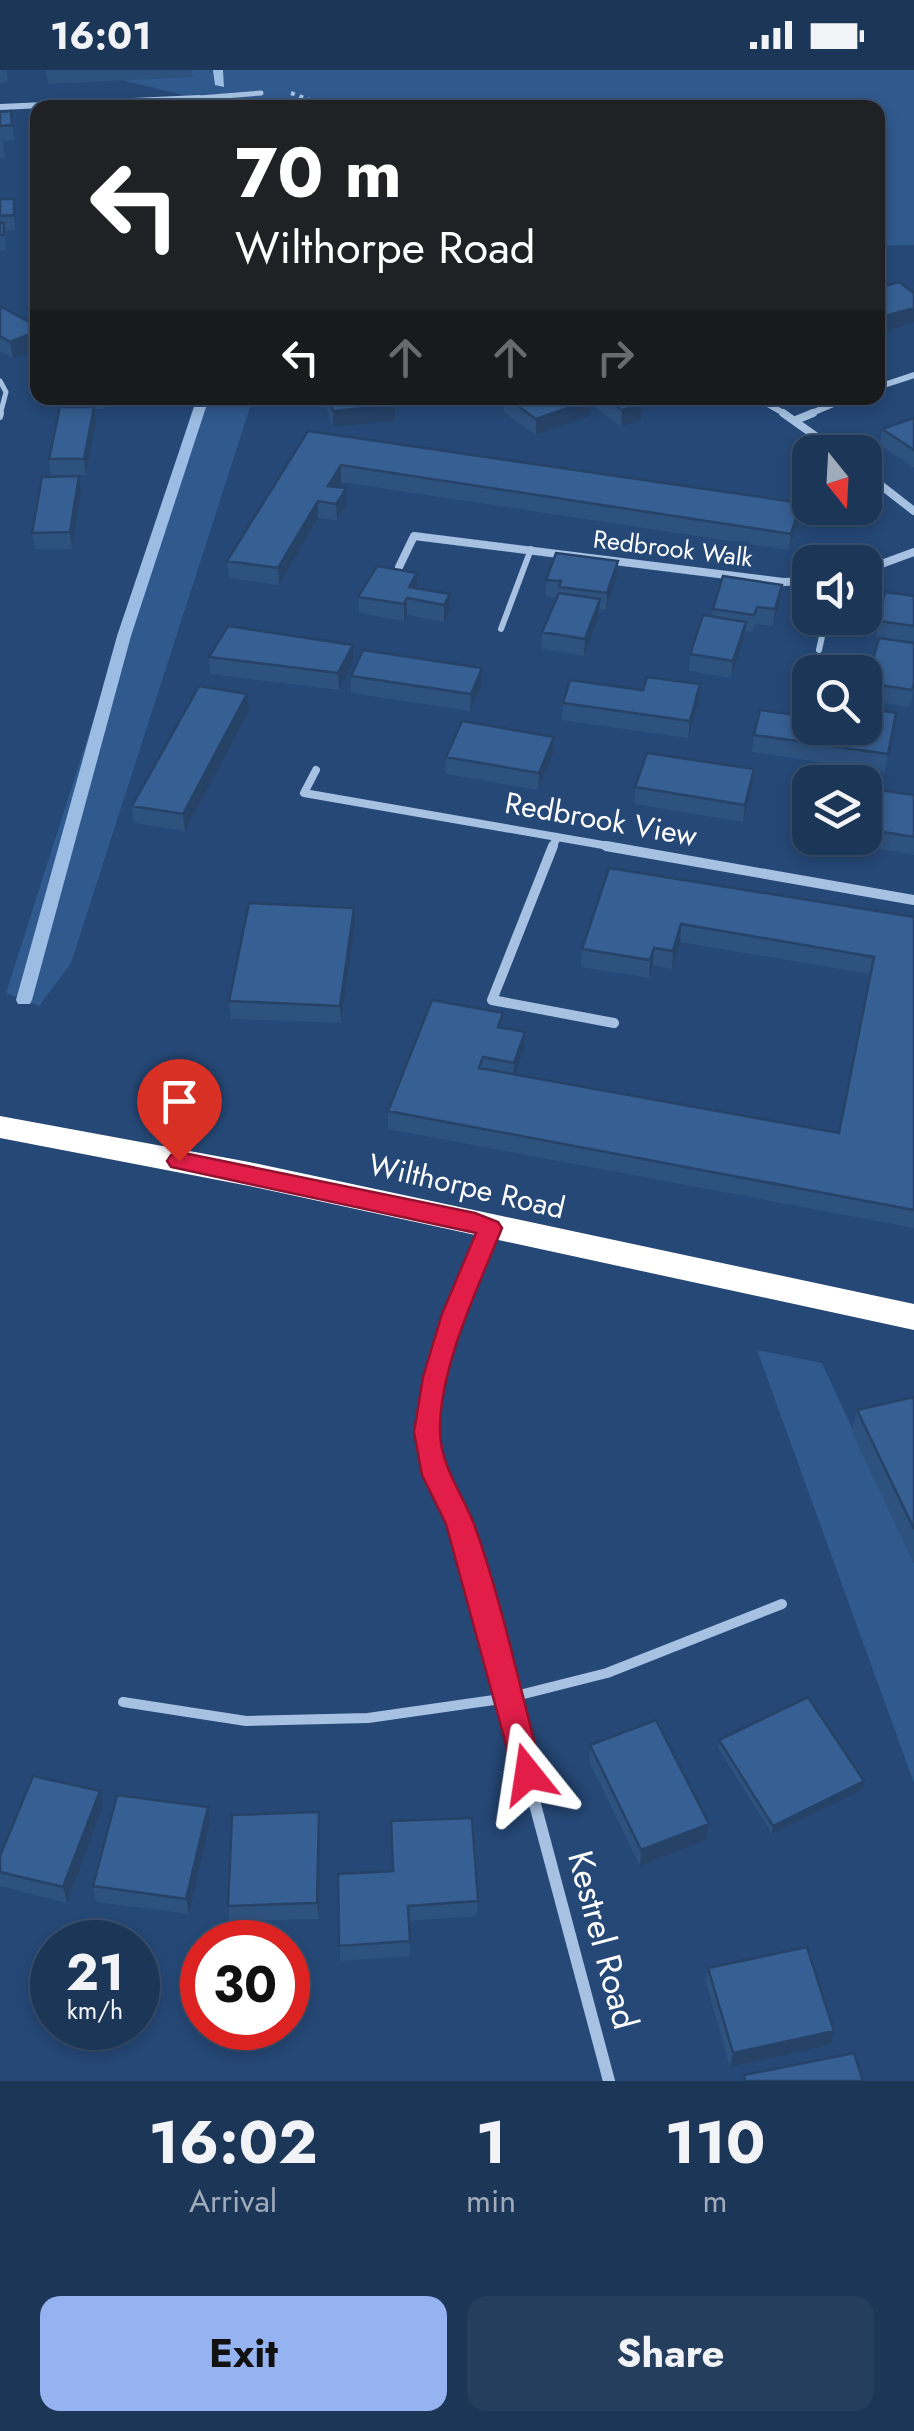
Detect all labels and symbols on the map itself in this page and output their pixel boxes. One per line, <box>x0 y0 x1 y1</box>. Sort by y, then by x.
north arrow <box>792 435 882 525</box>
street label: Redbrook Walk <box>591 520 755 576</box>
street label: Redbrook View <box>502 781 701 857</box>
pin <box>137 1059 222 1162</box>
street label: Wilthorpe Road <box>365 1143 569 1229</box>
position arrow <box>476 1722 580 1826</box>
street label: Kestrel Road <box>555 1845 651 2035</box>
speed limit sign: 30 <box>180 1920 310 2050</box>

